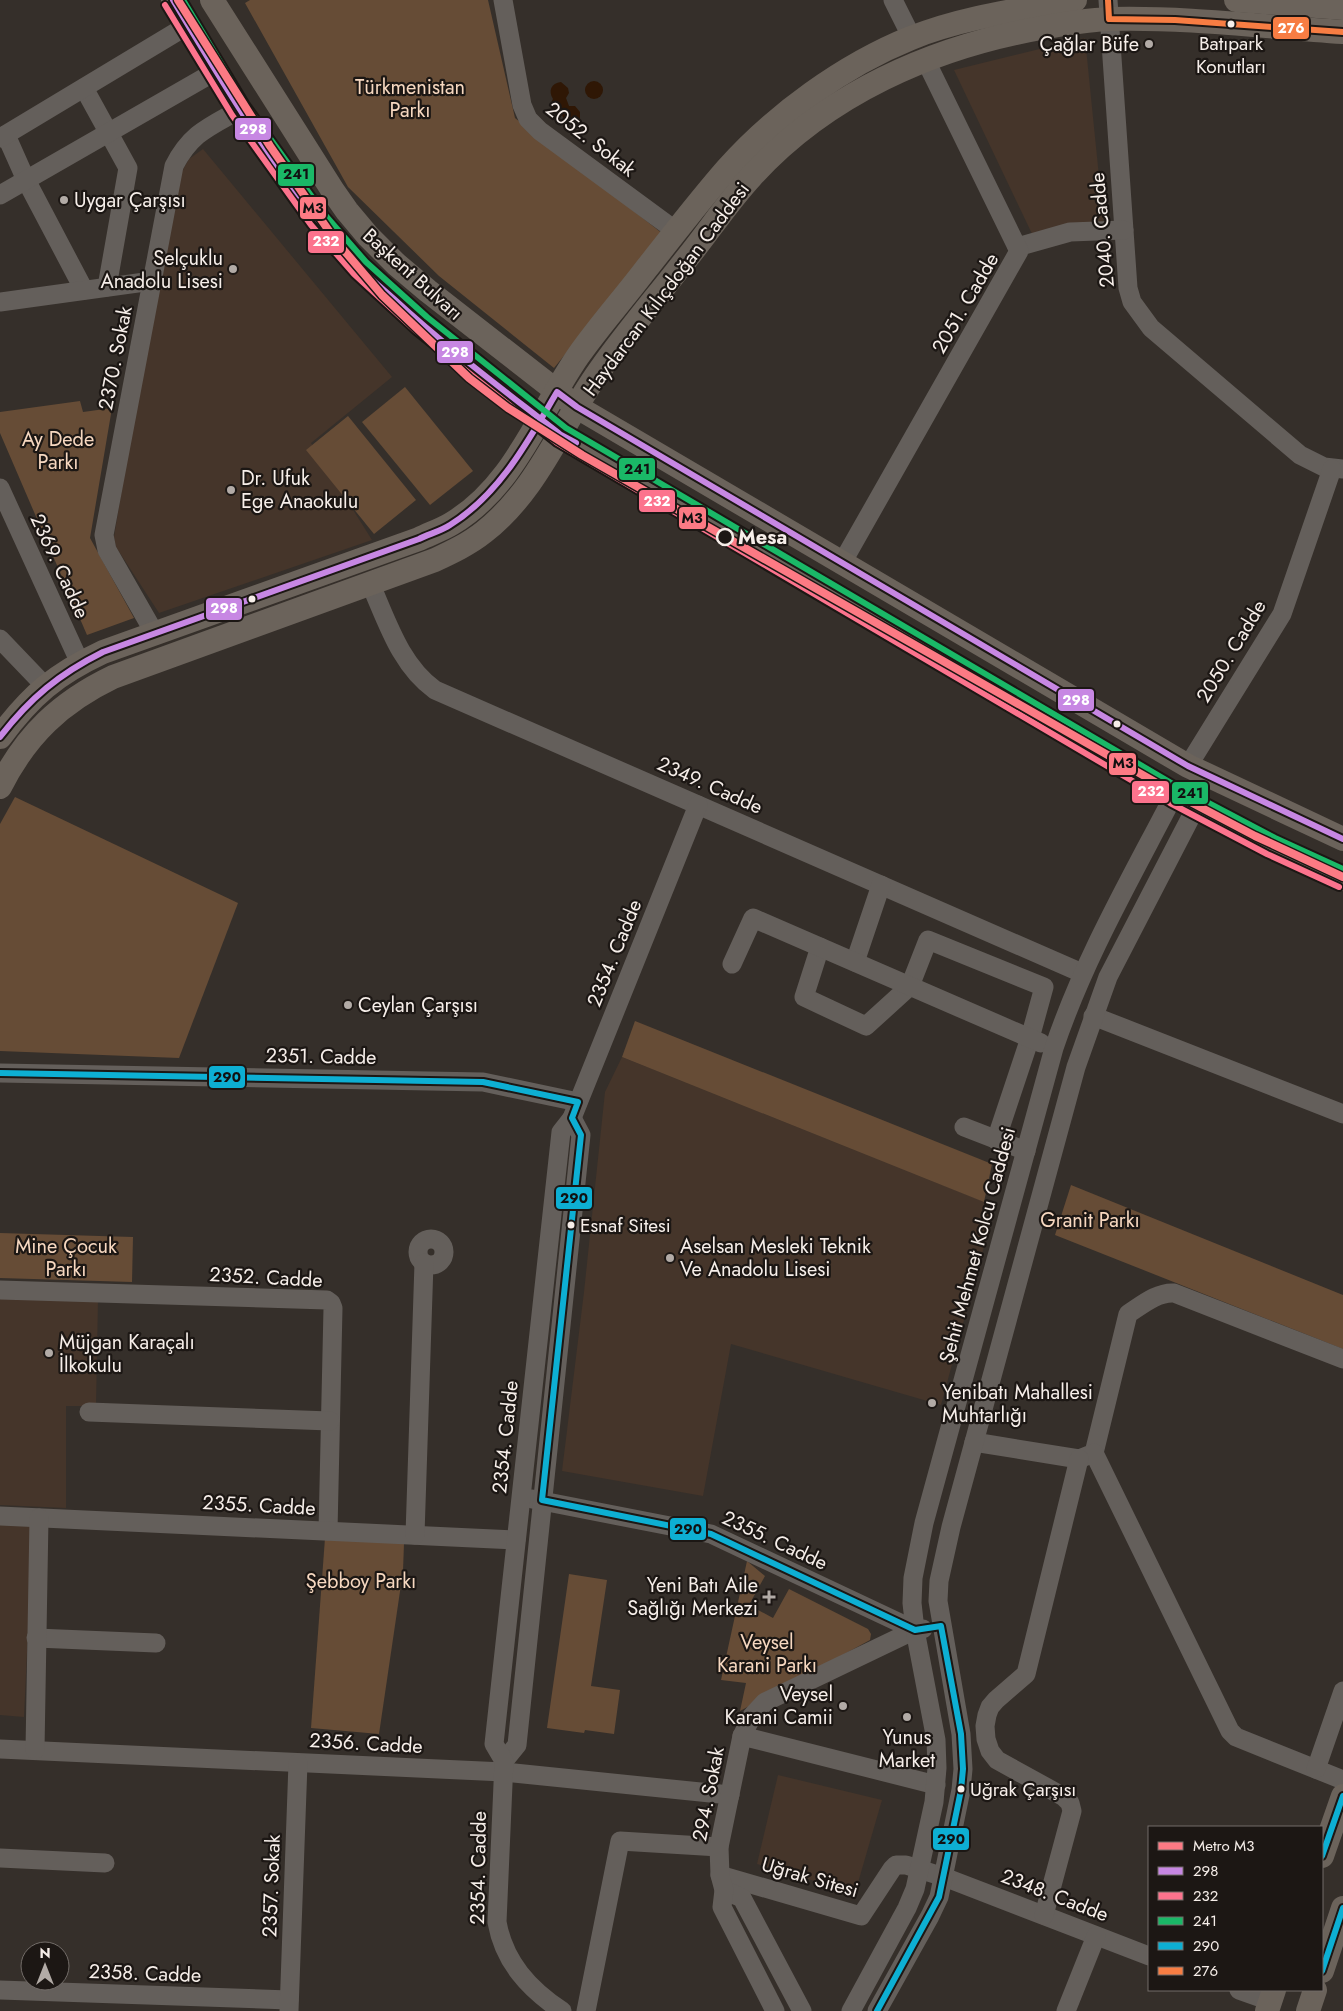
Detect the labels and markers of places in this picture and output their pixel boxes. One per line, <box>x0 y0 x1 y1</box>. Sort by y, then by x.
marker: Batıpark Konutları <box>1226 19 1236 29</box>
place label: Çağlar Büfe <box>1040 30 1139 59</box>
place label: Batıpark Konutları <box>1196 30 1266 80</box>
marker: Çağlar Büfe <box>1143 38 1155 50</box>
place label: Uygar Çarşısı <box>74 186 186 215</box>
marker: Uygar Çarşısı <box>58 194 70 206</box>
place label: Selçuklu Anadolu Lisesi <box>100 244 223 296</box>
marker: Selçuklu Anadolu Lisesi <box>227 263 239 275</box>
place label: Dr. Ufuk Ege Anaokulu <box>241 464 358 516</box>
marker: Dr. Ufuk Ege Anaokulu <box>225 484 237 496</box>
place label: Mesa <box>738 523 787 552</box>
marker: Mesa <box>716 528 734 546</box>
unlabelled marker <box>247 594 257 604</box>
unlabelled marker <box>1112 719 1122 729</box>
place label: Ceylan Çarşısı <box>358 991 478 1020</box>
marker: Ceylan Çarşısı <box>342 999 354 1011</box>
place label: Esnaf Sitesi <box>580 1212 671 1239</box>
marker: Esnaf Sitesi <box>566 1220 576 1230</box>
place label: Aselsan Mesleki Teknik Ve Anadolu Lisesi <box>680 1232 871 1284</box>
marker: Aselsan Mesleki Teknik Ve Anadolu Lisesi <box>664 1252 676 1264</box>
place label: Müjgan Karaçalı İlkokulu <box>59 1328 195 1380</box>
marker: Müjgan Karaçalı İlkokulu <box>43 1347 55 1359</box>
place label: Yenibatı Mahallesi Muhtarlığı <box>942 1378 1093 1430</box>
marker: Yenibatı Mahallesi Muhtarlığı <box>926 1397 938 1409</box>
place label: Yeni Batı Aile Sağlığı Merkezi <box>627 1571 758 1623</box>
marker: Yeni Batı Aile Sağlığı Merkezi <box>762 1590 776 1604</box>
place label: Veysel Karani Camii <box>725 1680 833 1732</box>
marker: Veysel Karani Camii <box>837 1700 849 1712</box>
marker: Yunus Market <box>901 1711 913 1723</box>
place label: Yunus Market <box>879 1723 935 1775</box>
place label: Uğrak Çarşısı <box>970 1776 1076 1803</box>
marker: Uğrak Çarşısı <box>956 1784 966 1794</box>

